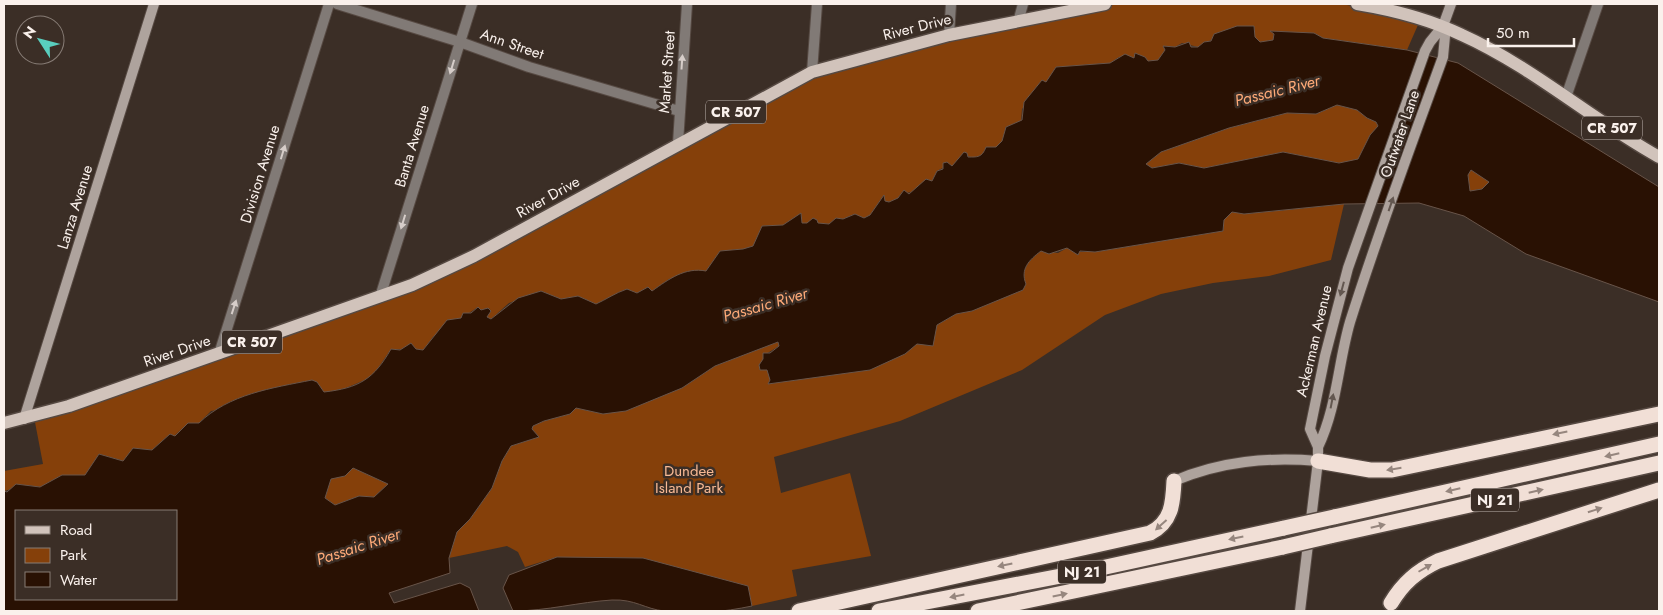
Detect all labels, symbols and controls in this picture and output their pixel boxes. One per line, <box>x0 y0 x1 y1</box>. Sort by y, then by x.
street label: River Drive <box>881 8 954 46</box>
north arrow <box>15 15 65 65</box>
scale bar <box>1488 15 1574 47</box>
text: N <box>18 22 41 43</box>
text: 50 m <box>1496 22 1530 44</box>
street label: Ann Street <box>477 23 547 65</box>
street label: Market Street <box>653 30 681 114</box>
one-way arrow <box>679 54 687 70</box>
one-way arrow <box>448 60 456 75</box>
water label: Passaic River <box>1232 68 1324 112</box>
street label: Outwater Lane <box>1375 87 1425 181</box>
road number: CR 507 <box>706 100 766 124</box>
street label: Banta Avenue <box>389 102 435 190</box>
road number: CR 507 <box>1582 116 1642 140</box>
street label: Division Avenue <box>235 122 285 226</box>
one-way arrow <box>280 145 287 160</box>
street label: Lanza Avenue <box>52 162 98 252</box>
street label: River Drive <box>512 170 584 223</box>
one-way arrow <box>1387 196 1395 211</box>
one-way arrow <box>399 215 407 230</box>
water label: Passaic River <box>720 281 812 328</box>
one-way arrow <box>1338 282 1346 297</box>
street label: Ackerman Avenue <box>1290 283 1338 399</box>
one-way arrow <box>231 300 239 315</box>
street label: River Drive <box>141 329 214 373</box>
road number: CR 507 <box>222 331 282 354</box>
one-way arrow <box>1329 392 1337 408</box>
one-way arrow <box>1551 430 1567 438</box>
one-way arrow <box>1604 451 1619 459</box>
park label: Dundee Island Park <box>655 460 723 499</box>
one-way arrow <box>1385 466 1401 474</box>
one-way arrow <box>1445 486 1461 494</box>
one-way arrow <box>1529 486 1545 494</box>
road number: NJ 21 <box>1471 488 1519 512</box>
one-way arrow <box>1587 506 1602 514</box>
legend <box>15 510 178 600</box>
text: Road <box>60 519 92 541</box>
one-way arrow <box>1154 520 1167 531</box>
water label: Passaic River <box>313 522 405 571</box>
one-way arrow <box>1370 522 1385 530</box>
one-way arrow <box>1229 534 1244 542</box>
text: Park <box>60 544 87 566</box>
road number: NJ 21 <box>1058 560 1106 584</box>
one-way arrow <box>997 561 1012 569</box>
one-way arrow <box>1418 564 1431 573</box>
text: Water <box>60 569 98 591</box>
one-way arrow <box>1053 591 1068 599</box>
one-way arrow <box>949 593 965 601</box>

